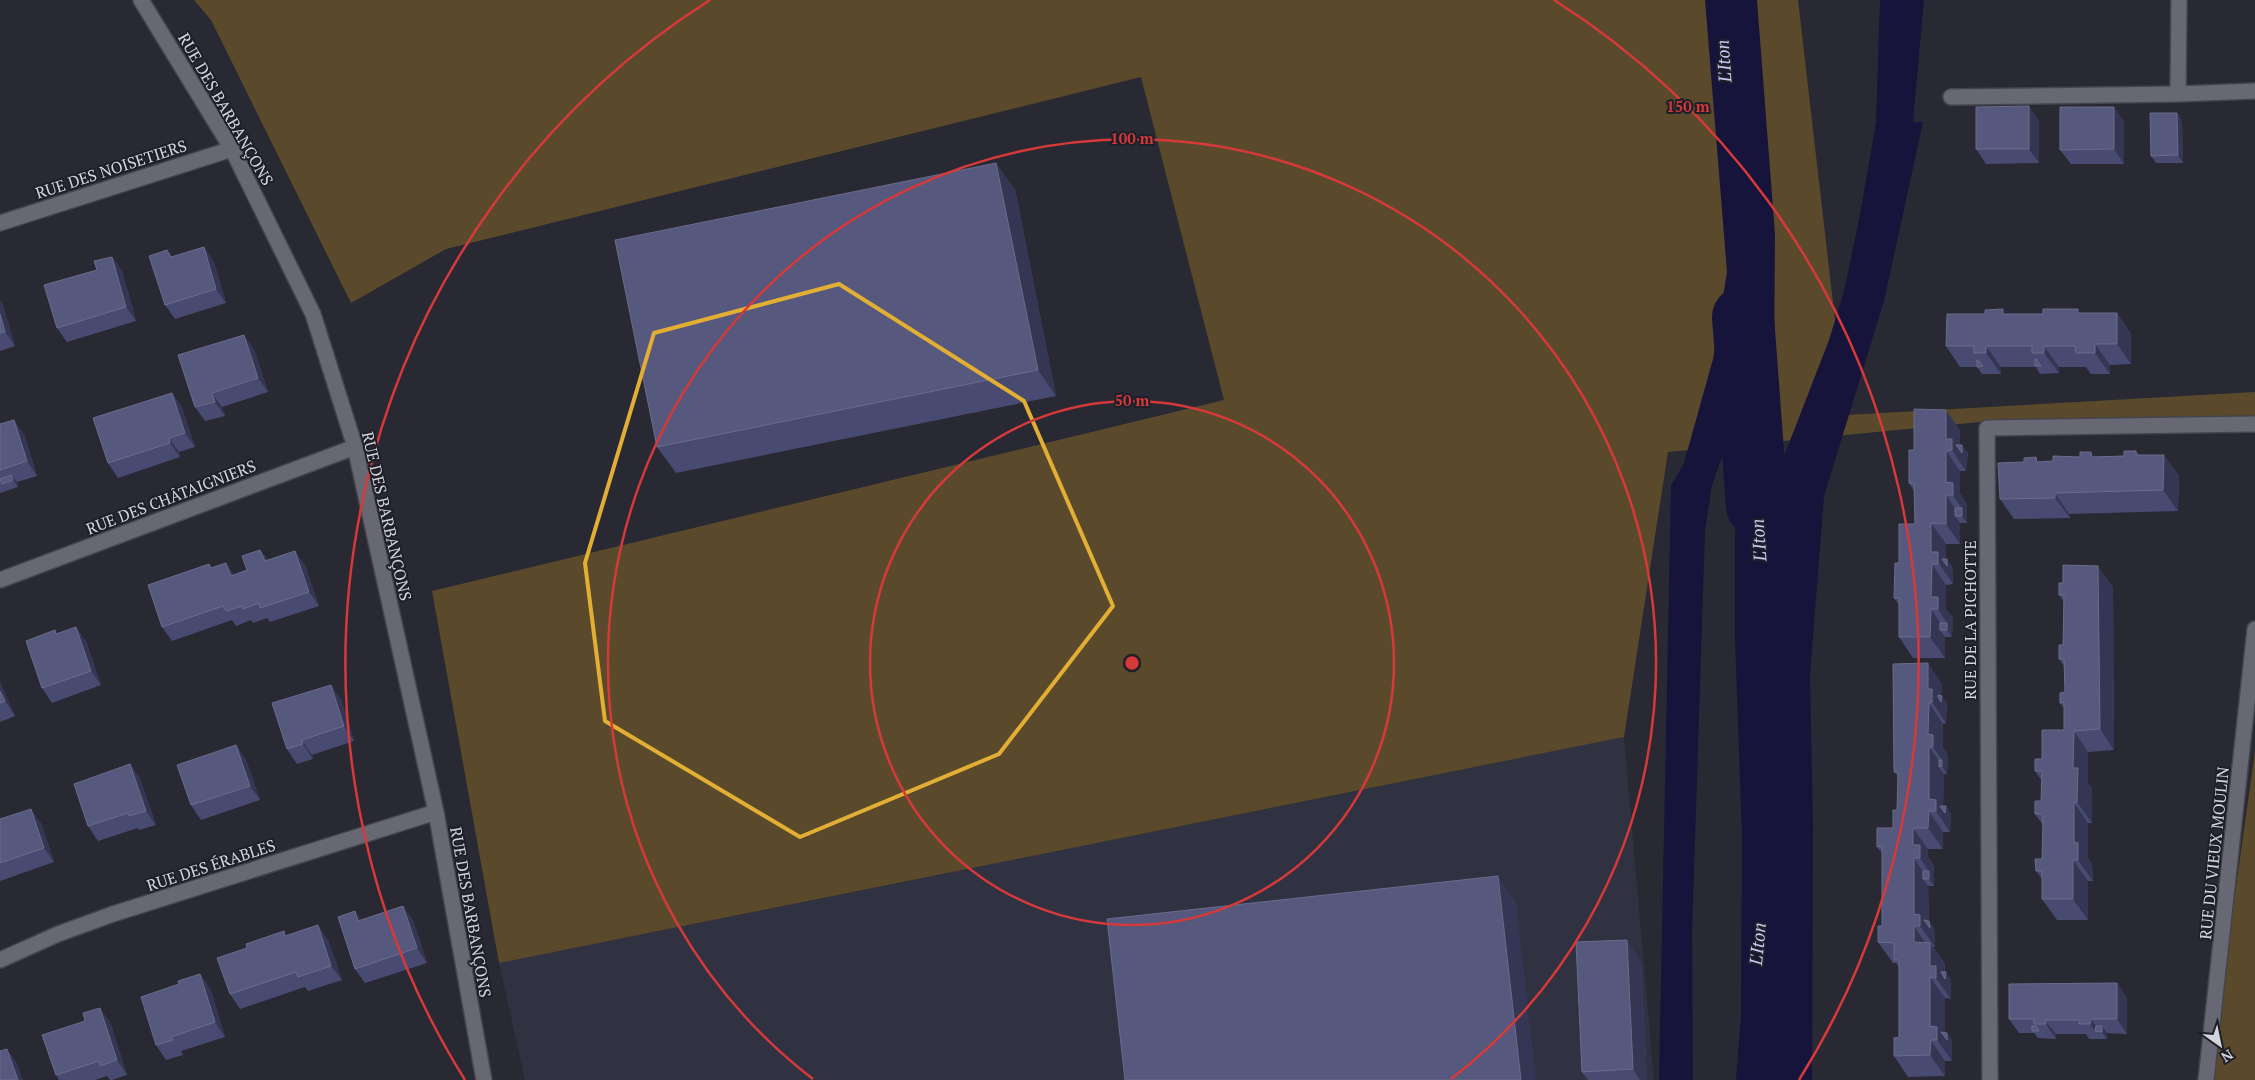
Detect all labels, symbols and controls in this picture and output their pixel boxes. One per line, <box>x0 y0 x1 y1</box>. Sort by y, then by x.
street label: RUE DES BARBANÇONS <box>173 29 279 189</box>
water label: L'Iton <box>1710 39 1737 84</box>
text: 150 m <box>1666 96 1710 116</box>
text: 100 m <box>1110 128 1154 148</box>
street label: RUE DES NOISETIERS <box>32 134 190 204</box>
text: 50 m <box>1115 390 1150 410</box>
street label: RUE DES BARBANÇONS <box>357 429 417 603</box>
street label: RUE DES CHÂTAIGNIERS <box>83 454 259 540</box>
water label: L'Iton <box>1745 518 1772 563</box>
street label: RUE DE LA PICHOTTE <box>1959 540 1981 700</box>
centre of rings <box>1123 654 1141 672</box>
street label: RUE DU VIEUX MOULIN <box>2194 765 2234 940</box>
street label: RUE DES BARBANÇONS <box>445 825 497 999</box>
street label: RUE DES ÉRABLES <box>144 834 278 896</box>
water label: L'Iton <box>1743 922 1771 967</box>
north arrow <box>2195 1020 2245 1070</box>
text: N <box>2217 1045 2237 1067</box>

